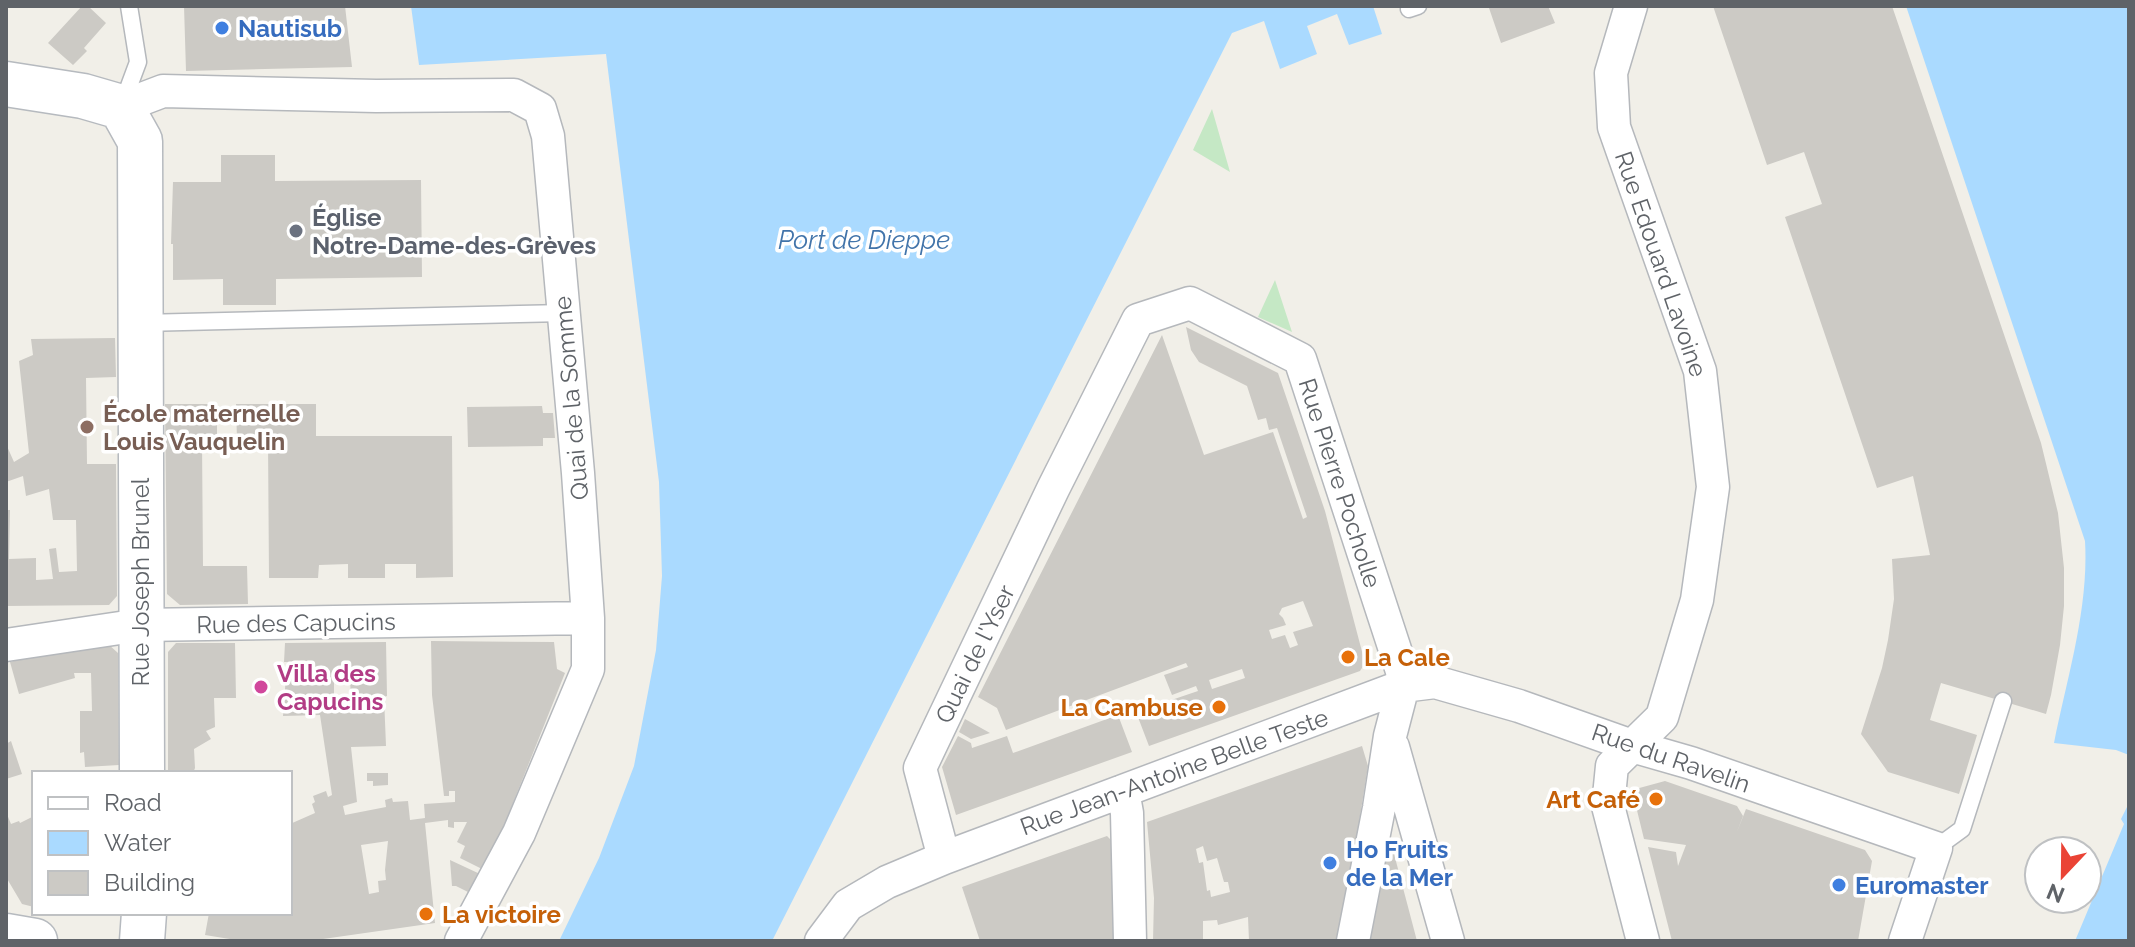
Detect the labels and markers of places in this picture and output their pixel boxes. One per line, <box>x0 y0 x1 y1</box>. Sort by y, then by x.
place label: Nautisub <box>238 14 342 43</box>
marker: Nautisub <box>213 19 231 37</box>
place label: Église Notre-Dame-des-Grèves <box>312 203 596 260</box>
marker: Église Notre-Dame-des-Grèves <box>287 222 305 240</box>
place label: École maternelle Louis Vauquelin <box>103 399 300 456</box>
marker: École maternelle Louis Vauquelin <box>78 418 96 436</box>
place label: La Cale <box>1364 643 1450 672</box>
marker: La Cale <box>1339 648 1357 666</box>
place label: Villa des Capucins <box>277 659 383 716</box>
marker: Villa des Capucins <box>252 678 270 696</box>
place label: La Cambuse <box>1061 693 1203 722</box>
marker: La Cambuse <box>1210 698 1228 716</box>
place label: Art Café <box>1546 785 1640 814</box>
marker: Art Café <box>1647 790 1665 808</box>
place label: Ho Fruits de la Mer <box>1346 835 1453 892</box>
marker: Ho Fruits de la Mer <box>1321 854 1339 872</box>
place label: Euromaster <box>1855 871 1988 900</box>
marker: Euromaster <box>1830 876 1848 894</box>
place label: La victoire <box>442 900 561 929</box>
marker: La victoire <box>417 905 435 923</box>

